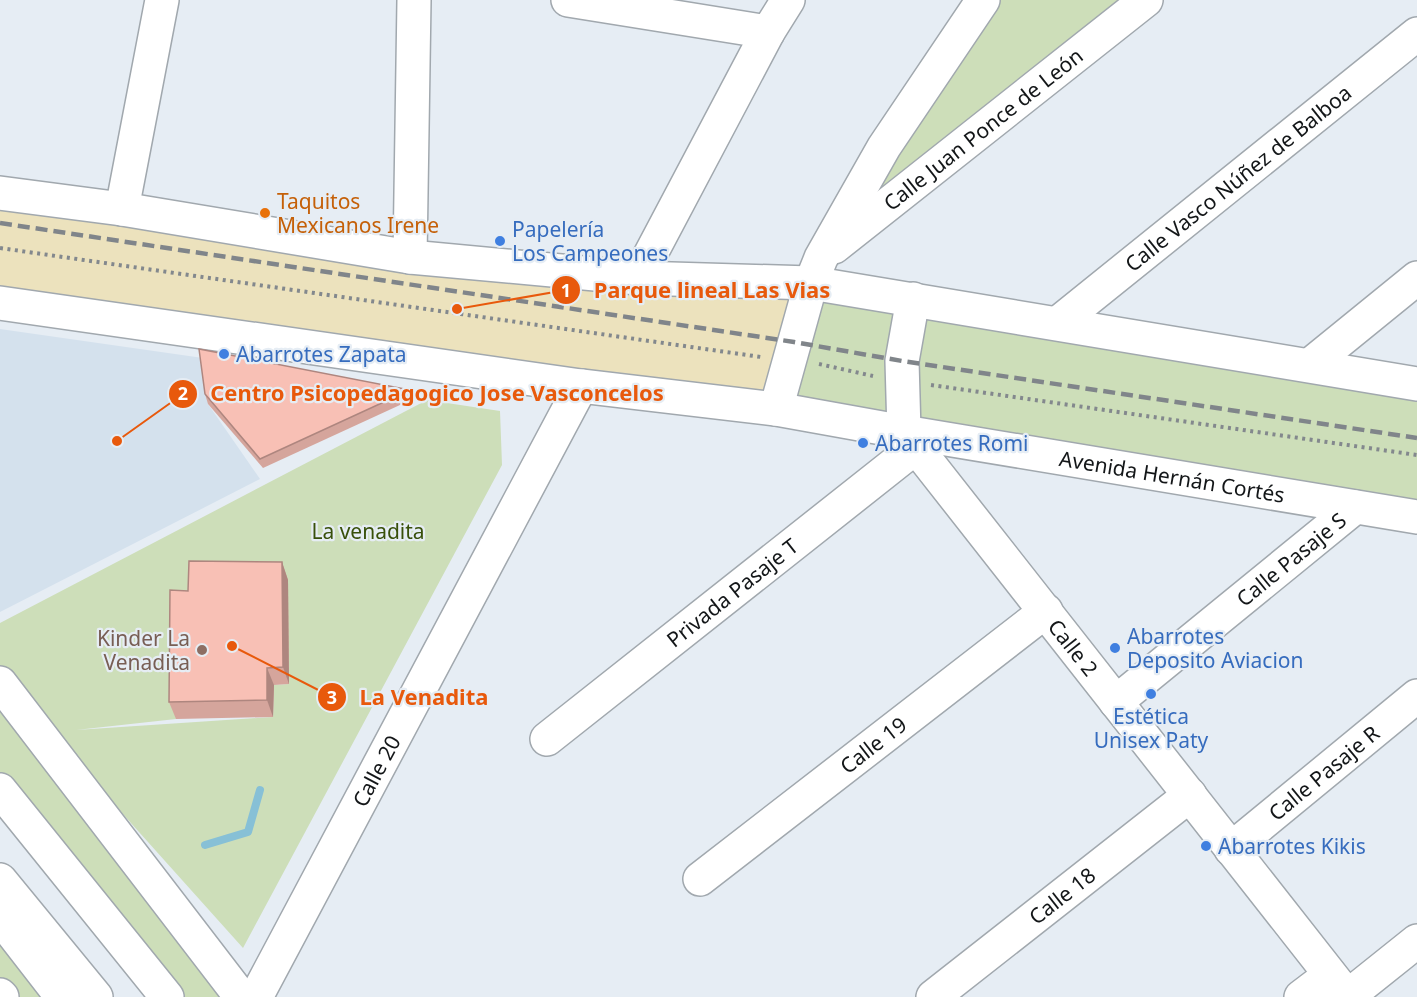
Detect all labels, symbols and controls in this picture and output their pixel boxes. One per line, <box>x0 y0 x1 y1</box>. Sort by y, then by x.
street label: Calle Juan Ponce de León <box>878 41 1088 217</box>
street label: Calle Vasco Núñez de Balboa <box>1119 79 1357 278</box>
place label: Taquitos Mexicanos Irene <box>277 187 439 239</box>
marker: Taquitos Mexicanos Irene <box>258 206 272 220</box>
place label: Papelería Los Campeones <box>512 215 668 267</box>
marker: Papelería Los Campeones <box>493 234 507 248</box>
callout: Parque lineal Las Vias <box>551 270 842 310</box>
text: Parque lineal Las Vias <box>594 274 830 304</box>
text: 1 <box>561 278 571 302</box>
place label: Abarrotes Zapata <box>236 340 407 368</box>
marker: Abarrotes Zapata <box>217 347 231 361</box>
callout: Centro Psicopedagogico Jose Vasconcelos <box>168 374 676 414</box>
text: Centro Psicopedagogico Jose Vasconcelos <box>210 377 664 407</box>
text: 2 <box>178 381 188 405</box>
place label: Abarrotes Romi <box>875 429 1029 457</box>
marker: Abarrotes Romi <box>856 436 870 450</box>
street label: Avenida Hernán Cortés <box>1057 444 1287 509</box>
street label: Calle Pasaje S <box>1230 506 1352 612</box>
park label: La venadita <box>311 517 425 545</box>
street label: Privada Pasaje T <box>661 532 804 653</box>
street label: Calle 2 <box>1042 613 1104 682</box>
place label: Abarrotes Deposito Aviacion <box>1127 622 1303 674</box>
place label: Kinder La Venadita <box>97 624 190 676</box>
marker: Abarrotes Deposito Aviacion <box>1108 641 1122 655</box>
marker: Kinder La Venadita <box>195 643 209 657</box>
callout: La Venadita <box>317 677 500 717</box>
text: La Venadita <box>360 681 488 711</box>
text: 3 <box>327 685 337 709</box>
marker: Estética Unisex Paty <box>1144 687 1158 701</box>
place label: Estética Unisex Paty <box>1094 702 1209 754</box>
street label: Calle 19 <box>834 710 912 780</box>
street label: Calle Pasaje R <box>1263 719 1385 827</box>
street label: Calle 20 <box>346 730 407 812</box>
place label: Abarrotes Kikis <box>1218 832 1366 860</box>
marker: Abarrotes Kikis <box>1199 839 1213 853</box>
street label: Calle 18 <box>1023 861 1101 931</box>

